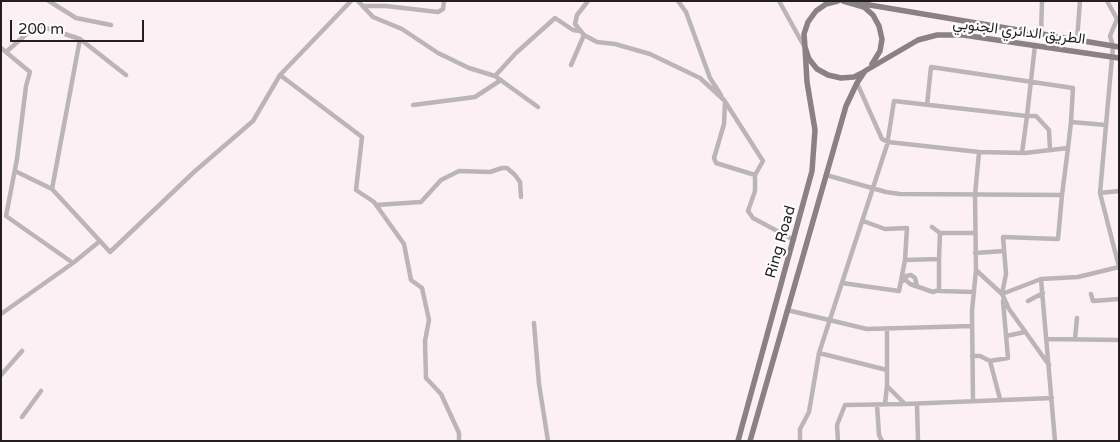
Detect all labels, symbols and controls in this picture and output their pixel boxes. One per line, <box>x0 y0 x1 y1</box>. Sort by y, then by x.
scale bar <box>12 10 146 42</box>
street label: الطريق الدائري الجنوبي <box>952 15 1086 49</box>
text: 200 m <box>18 20 64 38</box>
street label: Ring Road <box>762 204 800 280</box>

